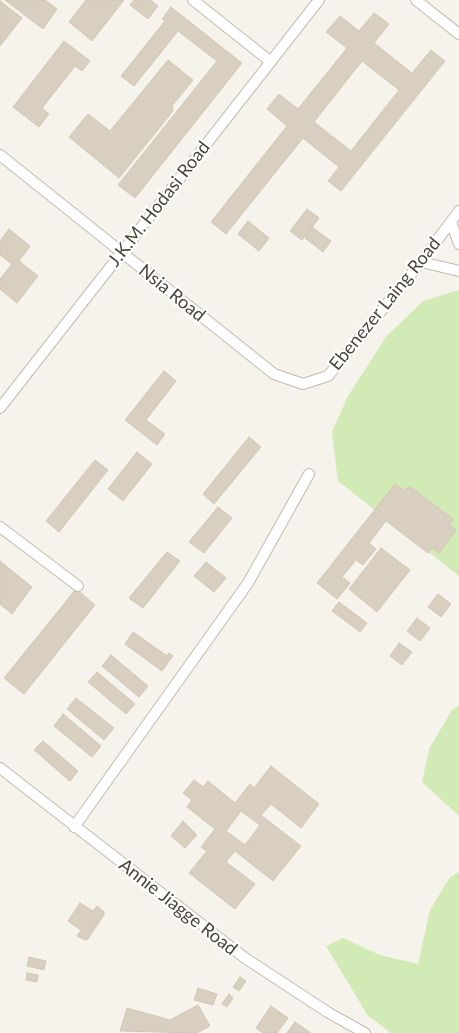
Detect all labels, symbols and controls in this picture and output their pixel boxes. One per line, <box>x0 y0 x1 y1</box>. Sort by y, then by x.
street label: J.K.M. Hodasi Road <box>103 137 215 271</box>
street label: Ebenezer Laing Road <box>325 233 445 375</box>
street label: Nsia Road <box>134 260 210 326</box>
street label: Annie Jiagge Road <box>115 854 241 960</box>

